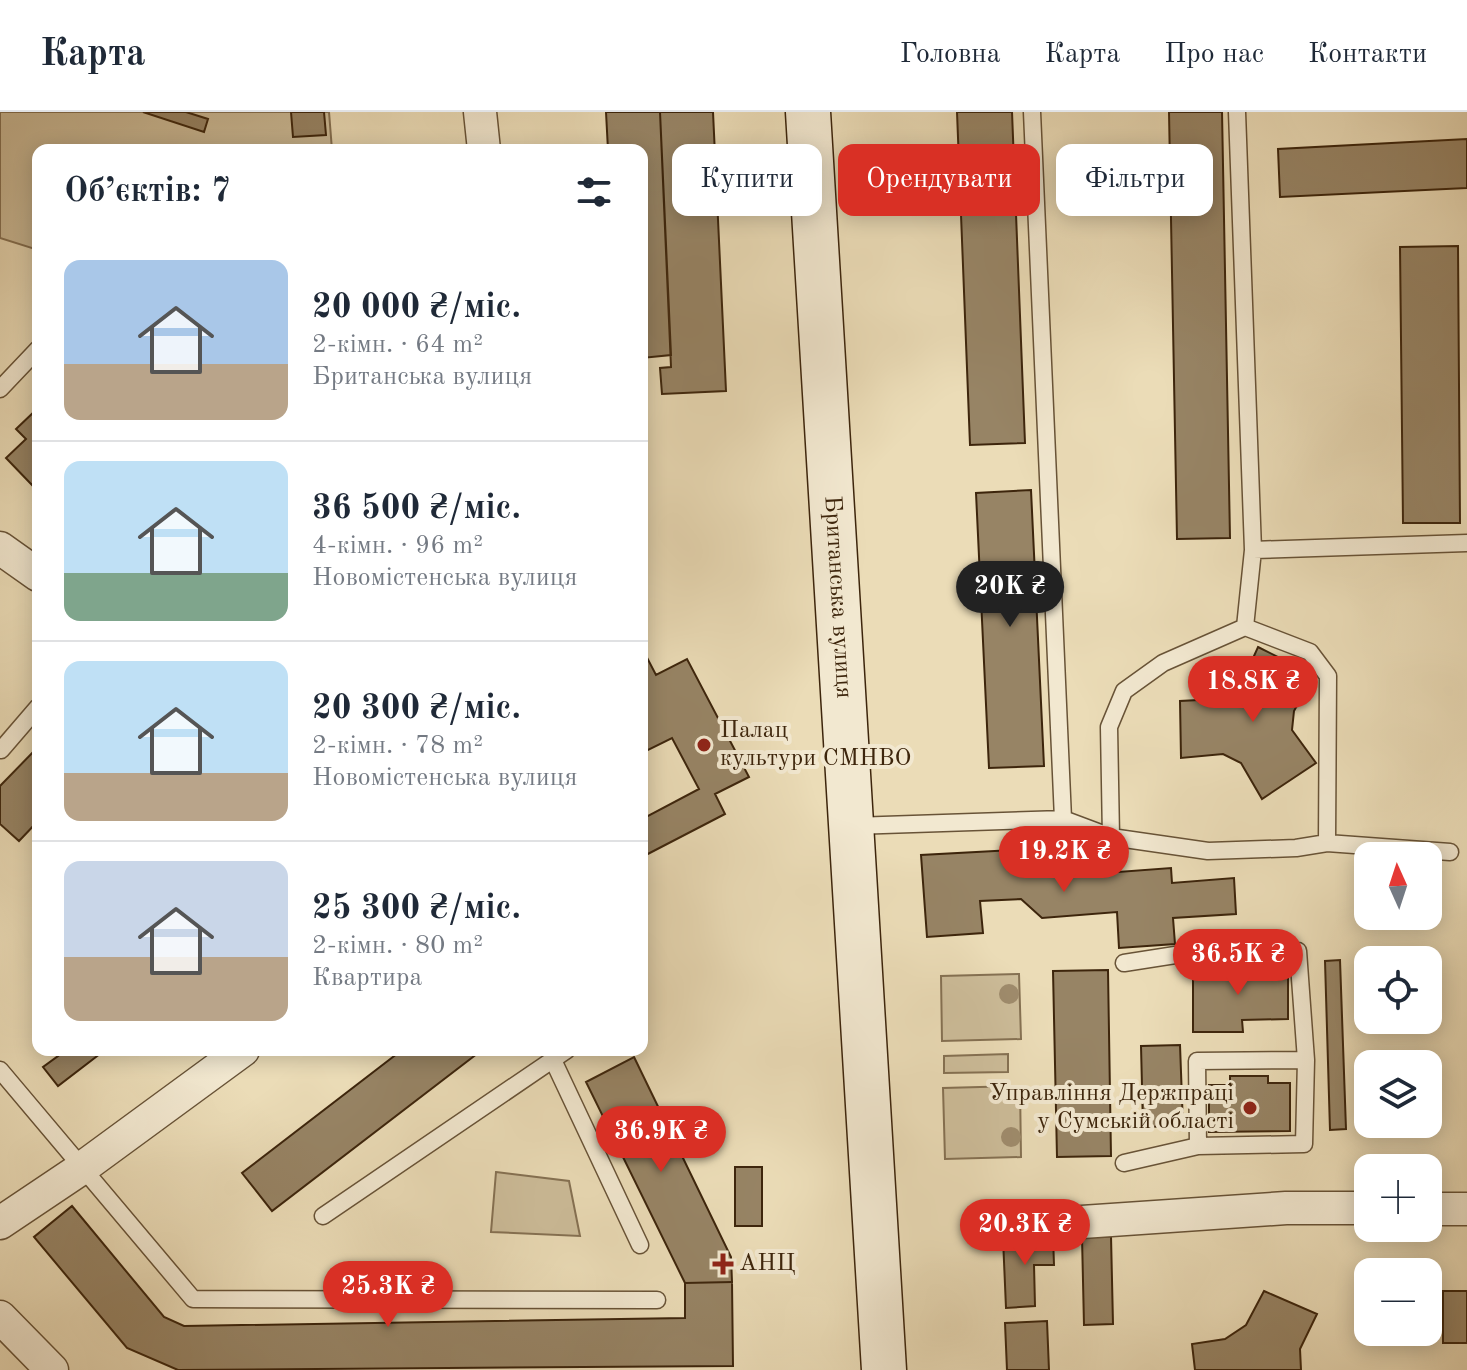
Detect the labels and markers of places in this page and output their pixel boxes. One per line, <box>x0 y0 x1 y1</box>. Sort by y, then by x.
pin: 20K ₴ <box>954 561 1066 629</box>
pin: 18.8K ₴ <box>1179 656 1327 724</box>
place label: Палац культури СМНВО <box>720 719 911 771</box>
marker: Палац культури СМНВО <box>695 736 713 754</box>
pin: 19.2K ₴ <box>990 826 1138 894</box>
pin: 36.5K ₴ <box>1164 929 1312 997</box>
place label: Управління Держпраці у Сумській області <box>989 1082 1234 1134</box>
marker: Управління Держпраці у Сумській області <box>1241 1099 1259 1117</box>
pin: 36.9K ₴ <box>587 1106 735 1174</box>
pin: 20.3K ₴ <box>951 1199 1099 1267</box>
place label: АНЦ <box>739 1252 795 1276</box>
marker: АНЦ <box>714 1255 732 1273</box>
pin: 25.3K ₴ <box>314 1261 462 1329</box>

